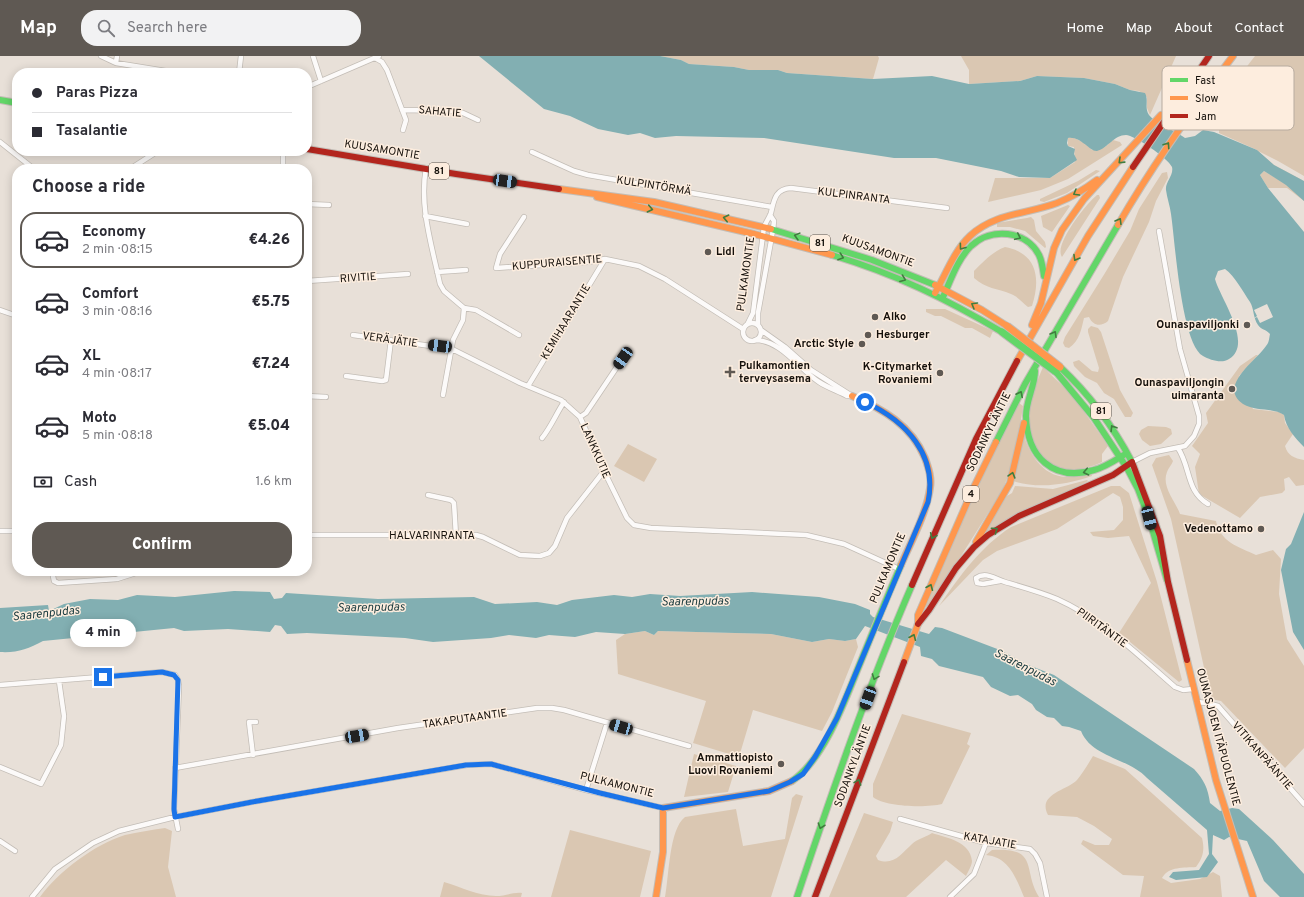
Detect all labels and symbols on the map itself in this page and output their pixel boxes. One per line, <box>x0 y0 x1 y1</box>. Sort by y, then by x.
legend <box>1162 66 1294 130</box>
text: Fast <box>1195 74 1215 88</box>
text: Slow <box>1195 92 1218 106</box>
street label: SAHATIE <box>418 103 462 121</box>
text: Jam <box>1195 110 1216 124</box>
street label: KUUSAMONTIE <box>343 137 421 163</box>
one-way arrow <box>1162 142 1170 149</box>
one-way arrow <box>1118 156 1126 163</box>
road number: 81 <box>429 163 449 179</box>
street label: KULPINTÖRMÄ <box>615 172 693 199</box>
car <box>492 173 518 189</box>
street label: KULPINRANTA <box>817 185 891 207</box>
one-way arrow <box>1073 189 1080 196</box>
one-way arrow <box>647 205 653 213</box>
one-way arrow <box>723 215 729 223</box>
one-way arrow <box>1115 218 1122 225</box>
street label: KUUSAMONTIE <box>840 231 916 271</box>
one-way arrow <box>794 232 801 241</box>
one-way arrow <box>1013 232 1021 240</box>
road number: 81 <box>810 235 830 251</box>
street label: PULKAMONTIE <box>734 236 758 312</box>
one-way arrow <box>959 242 966 249</box>
place label: Lidl <box>716 245 735 259</box>
marker: Lidl <box>703 247 713 257</box>
street label: KUPPURAISENTIE <box>511 252 603 274</box>
one-way arrow <box>837 252 844 261</box>
one-way arrow <box>1073 254 1080 261</box>
street label: RIVITIE <box>339 270 377 286</box>
one-way arrow <box>899 274 906 282</box>
street label: KEMIHAARANTIE <box>538 282 594 362</box>
one-way arrow <box>970 303 978 310</box>
place label: Alko <box>883 310 906 324</box>
marker: Alko <box>870 312 880 322</box>
place label: Ounaspaviljonki <box>1156 318 1239 332</box>
marker: Ounaspaviljonki <box>1242 320 1252 330</box>
street label: VERÄJÄTIE <box>361 328 419 351</box>
place label: Hesburger <box>876 328 930 342</box>
marker: Hesburger <box>863 330 873 340</box>
one-way arrow <box>1050 331 1057 338</box>
place label: Arctic Style <box>794 337 854 351</box>
car <box>427 339 453 353</box>
marker: Arctic Style <box>857 339 867 349</box>
car <box>611 345 635 371</box>
place label: Pulkamontien terveysasema <box>739 359 811 386</box>
place label: K-Citymarket Rovaniemi <box>863 360 932 387</box>
marker: Pulkamontien terveysasema <box>724 366 736 378</box>
marker: K-Citymarket Rovaniemi <box>935 368 945 378</box>
place label: Ounaspaviljongin uimaranta <box>1134 376 1224 403</box>
marker: Ounaspaviljongin uimaranta <box>1227 384 1237 394</box>
street label: SODANKYLÄNTIE <box>963 389 1014 474</box>
one-way arrow <box>1016 390 1023 398</box>
route start <box>856 393 874 411</box>
road number: 81 <box>1091 403 1111 419</box>
street label: LANKKUTIE <box>577 421 613 481</box>
one-way arrow <box>1110 425 1117 432</box>
one-way arrow <box>1083 468 1089 476</box>
one-way arrow <box>1007 472 1016 479</box>
road number: 4 <box>963 486 979 502</box>
car <box>1140 505 1158 531</box>
place label: Vedenottamo <box>1184 522 1253 536</box>
marker: Vedenottamo <box>1256 524 1266 534</box>
one-way arrow <box>991 527 998 535</box>
street label: HALVARINRANTA <box>389 529 475 543</box>
street label: PULKAMONTIE <box>867 530 909 606</box>
one-way arrow <box>929 532 937 539</box>
one-way arrow <box>925 584 933 591</box>
water label: Saarenpudas <box>661 593 730 611</box>
water label: Saarenpudas <box>337 599 406 617</box>
water label: Saarenpudas <box>12 602 81 625</box>
street label: PIIRITÄNTIE <box>1074 604 1131 651</box>
callout: 4 min <box>70 619 136 647</box>
one-way arrow <box>908 633 916 641</box>
water label: Saarenpudas <box>991 646 1059 691</box>
street label: OUNASJOEN ITÄPUOLENTIE <box>1193 666 1244 807</box>
route end <box>94 668 112 686</box>
one-way arrow <box>871 674 880 681</box>
car <box>858 685 878 711</box>
street label: TAKAPUTAANTIE <box>422 706 508 732</box>
car <box>608 718 634 736</box>
street label: VITIKANPÄÄNTIE <box>1228 718 1296 793</box>
street label: SODANKYLÄNTIE <box>831 722 875 809</box>
car <box>344 728 370 744</box>
place label: Ammattiopisto Luovi Rovaniemi <box>688 751 773 778</box>
marker: Ammattiopisto Luovi Rovaniemi <box>776 759 786 769</box>
street label: PULKAMONTIE <box>579 769 655 801</box>
one-way arrow <box>854 779 862 786</box>
one-way arrow <box>817 822 825 829</box>
street label: KATAJATIE <box>962 829 1018 853</box>

